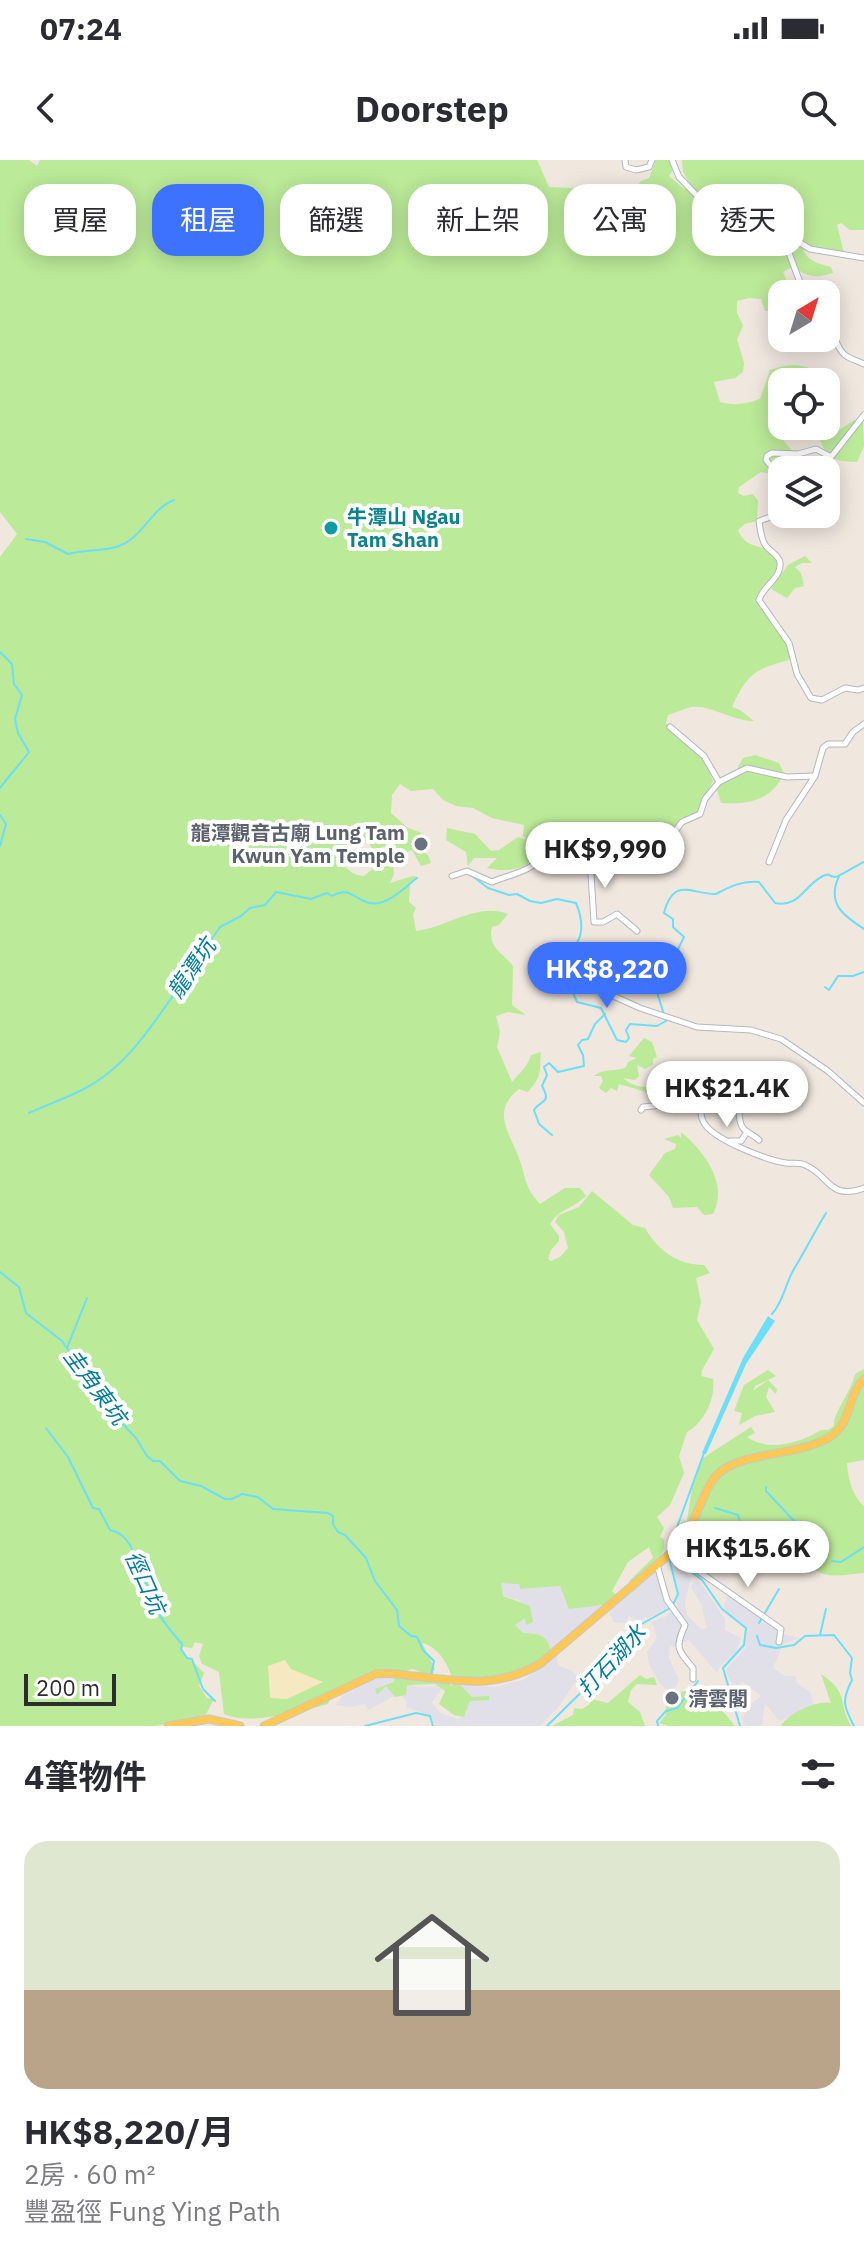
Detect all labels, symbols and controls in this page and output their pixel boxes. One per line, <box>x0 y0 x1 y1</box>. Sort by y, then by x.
text: 07:24 <box>40 9 122 48</box>
text: Doorstep <box>355 85 509 132</box>
icon: back <box>24 86 68 130</box>
icon: search <box>796 86 840 130</box>
chip: 買屋 <box>24 184 136 256</box>
chip: 租屋 <box>152 184 264 256</box>
chip: 篩選 <box>280 184 392 256</box>
chip: 新上架 <box>408 184 548 256</box>
chip: 公寓 <box>564 184 676 256</box>
chip: 透天 <box>692 184 804 256</box>
north arrow <box>768 280 840 352</box>
map controls <box>768 280 840 528</box>
button: locate <box>768 368 840 440</box>
button: layers <box>768 456 840 528</box>
place label: 牛潭山 Ngau Tam Shan <box>347 503 461 553</box>
marker: 牛潭山 Ngau Tam Shan <box>322 519 340 537</box>
place label: 龍潭觀音古廟 Lung Tam Kwun Yam Temple <box>191 819 405 869</box>
pin: HK$9,990 <box>522 822 688 890</box>
text: HK$9,990 <box>543 831 667 865</box>
marker: 龍潭觀音古廟 Lung Tam Kwun Yam Temple <box>412 835 430 853</box>
water label: 龍潭坑 <box>161 930 223 1003</box>
pin: HK$8,220 <box>524 942 690 1010</box>
text: HK$8,220 <box>545 951 669 985</box>
pin: HK$21.4K <box>644 1061 810 1129</box>
text: HK$21.4K <box>664 1070 790 1104</box>
water label: 圭角東坑 <box>58 1342 136 1432</box>
pin: HK$15.6K <box>665 1521 831 1589</box>
text: HK$15.6K <box>685 1530 811 1564</box>
water label: 徑口坑 <box>119 1546 174 1621</box>
water label: 打石湖水 <box>570 1617 652 1702</box>
scale bar <box>24 1670 116 1706</box>
text: 200 m <box>36 1673 100 1702</box>
place label: 清雲閣 <box>688 1685 748 1712</box>
marker: 清雲閣 <box>663 1689 681 1707</box>
icon: filters <box>796 1752 840 1796</box>
text: 4筆物件 <box>24 1754 146 1798</box>
icon: home <box>360 1893 504 2037</box>
text: HK$8,220/月 <box>24 2109 235 2153</box>
text: 2房 · 60 m² <box>24 2157 155 2191</box>
text: 豐盈徑 Fung Ying Path <box>24 2194 281 2228</box>

